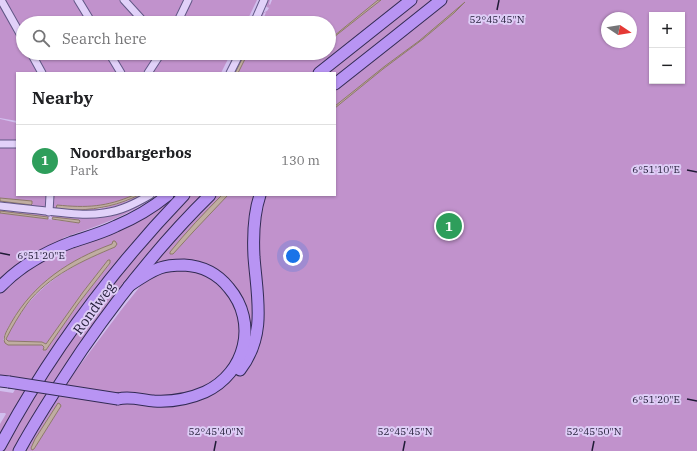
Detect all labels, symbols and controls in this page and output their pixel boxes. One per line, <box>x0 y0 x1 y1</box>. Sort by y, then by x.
north arrow <box>601 12 637 48</box>
map controls <box>649 12 685 84</box>
button: + <box>649 12 685 48</box>
text: 52°45'45"N <box>470 13 525 26</box>
search box <box>16 16 336 60</box>
icon: search <box>30 27 52 49</box>
text: Search here <box>62 29 147 48</box>
button: − <box>649 48 685 84</box>
text: Nearby <box>32 87 93 109</box>
text: Noordbargerbos <box>70 143 192 162</box>
text: 1 <box>41 152 49 169</box>
text: 130 m <box>281 152 320 169</box>
text: Park <box>70 162 98 179</box>
text: 6°51'10"E <box>632 163 680 176</box>
pin: 1 <box>436 211 462 241</box>
your location <box>283 246 303 266</box>
text: 6°51'20"E <box>17 249 65 262</box>
street label: Rondweg <box>69 278 119 338</box>
text: 6°51'20"E <box>632 393 680 406</box>
text: 52°45'40"N <box>189 425 244 438</box>
text: 52°45'45"N <box>378 425 433 438</box>
text: 52°45'50"N <box>567 425 622 438</box>

